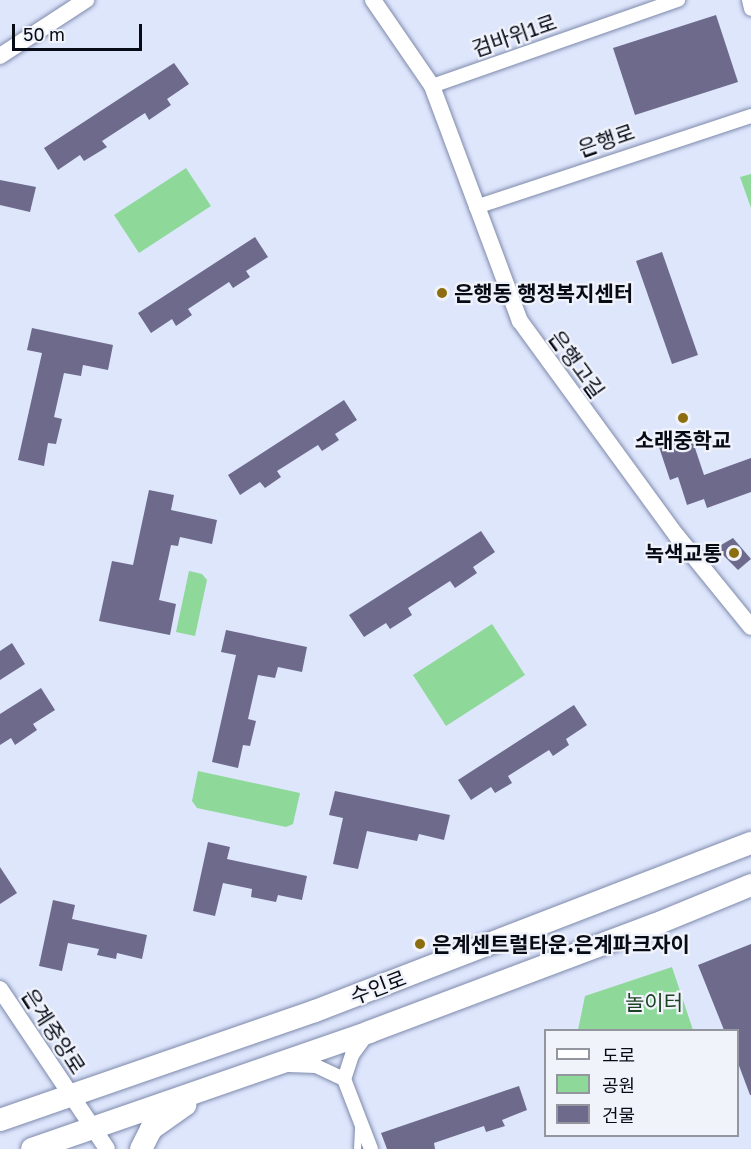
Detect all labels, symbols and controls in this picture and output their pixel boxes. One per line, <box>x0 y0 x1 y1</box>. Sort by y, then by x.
street label: 검바위1로 <box>469 9 559 61</box>
scale bar <box>15 12 146 50</box>
text: 50 m <box>23 23 65 45</box>
street label: 은행로 <box>574 119 638 161</box>
place label: 은행동 행정복지센터 <box>454 280 633 306</box>
marker: 은행동 행정복지센터 <box>435 286 449 300</box>
street label: 은행고길 <box>544 325 610 403</box>
marker: 소래중학교 <box>676 411 690 425</box>
place label: 소래중학교 <box>635 427 731 453</box>
place label: 녹색교통 <box>645 540 722 566</box>
marker: 녹색교통 <box>727 546 741 560</box>
place label: 은계센트럴타운.은계파크자이 <box>432 931 690 957</box>
marker: 은계센트럴타운.은계파크자이 <box>413 937 427 951</box>
street label: 수인로 <box>346 965 410 1009</box>
street label: 은계중앙로 <box>17 984 91 1078</box>
park label: 놀이터 <box>625 989 683 1015</box>
legend <box>544 1029 739 1137</box>
text: 도로 <box>602 1044 635 1066</box>
text: 공원 <box>602 1074 635 1096</box>
text: 건물 <box>602 1104 635 1126</box>

